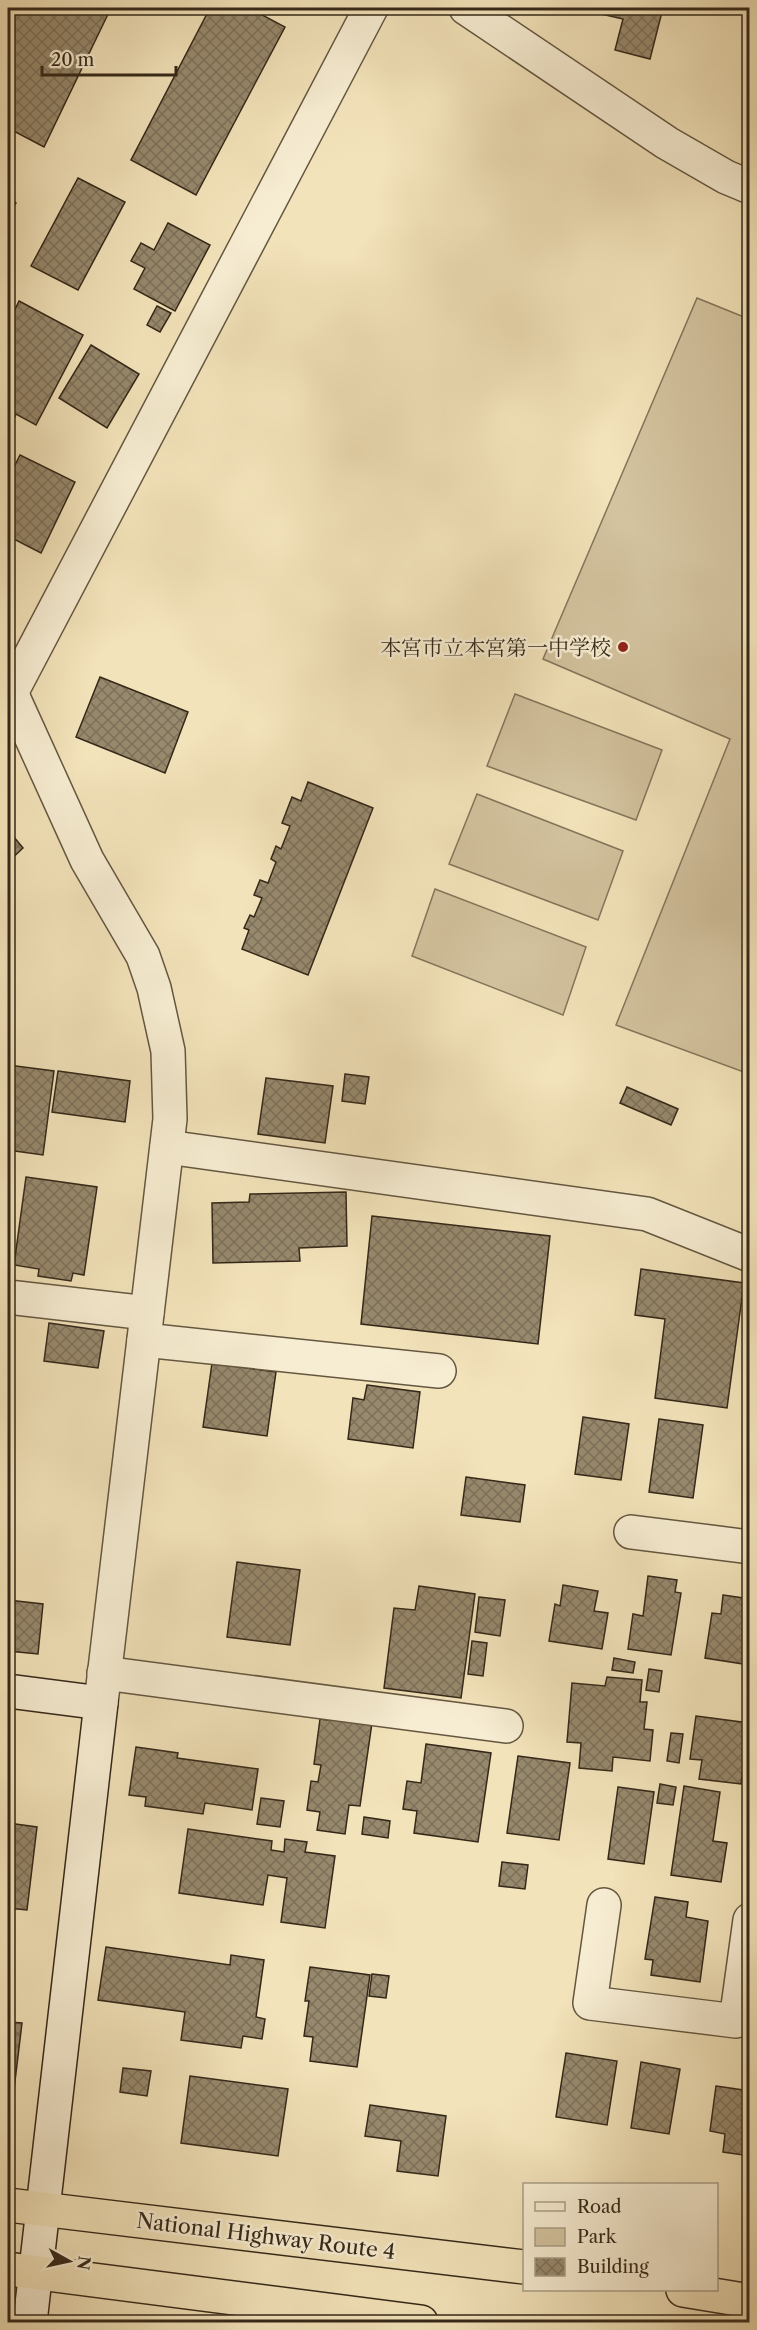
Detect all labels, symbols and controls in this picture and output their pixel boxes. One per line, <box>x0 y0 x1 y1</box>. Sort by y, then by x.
scale bar <box>42 39 176 77</box>
text: 20 m <box>51 49 95 71</box>
place label: 本宮市立本宮第一中学校 <box>380 635 611 660</box>
marker: 本宮市立本宮第一中学校 <box>616 640 630 654</box>
legend <box>523 2183 718 2291</box>
text: Road <box>577 2196 622 2218</box>
street label: National Highway Route 4 <box>135 2208 397 2264</box>
text: Park <box>577 2226 618 2248</box>
north arrow <box>39 2231 99 2291</box>
text: N <box>73 2255 95 2271</box>
text: Building <box>577 2256 649 2278</box>

